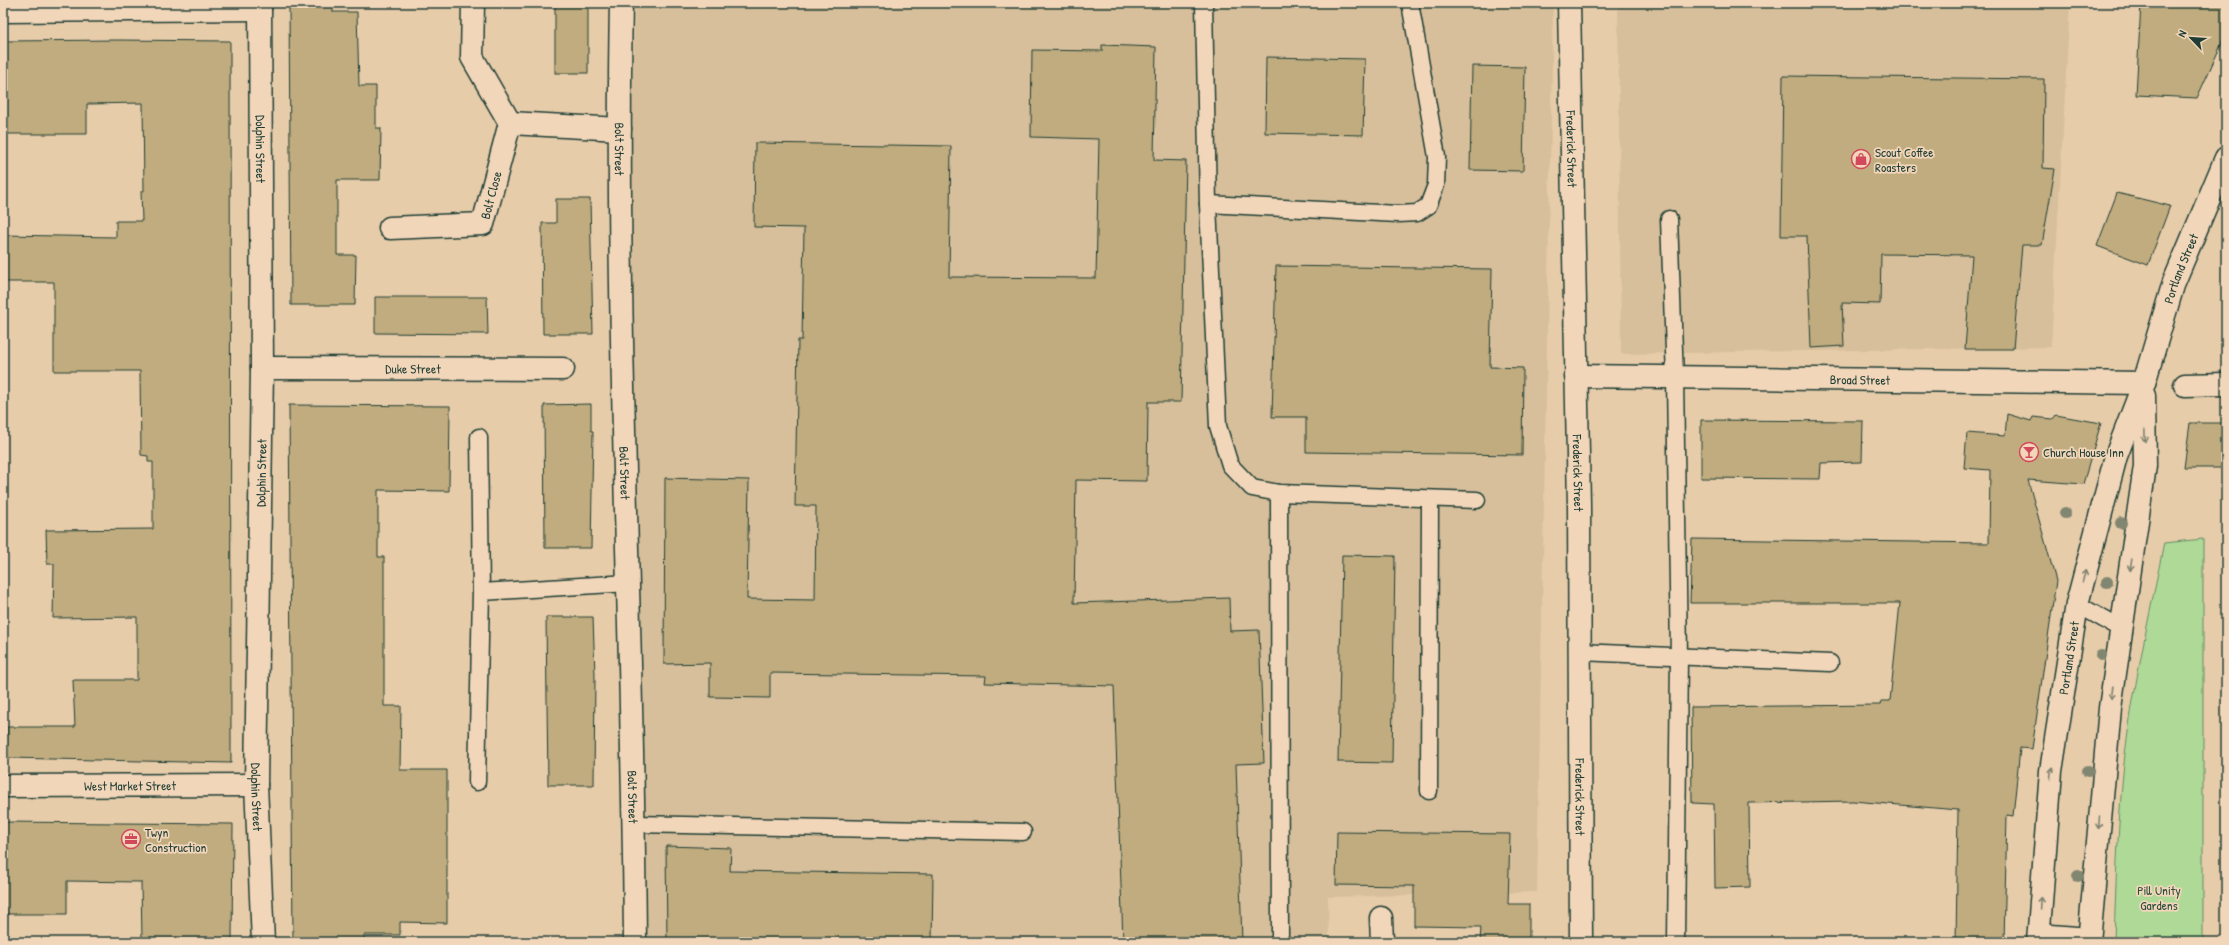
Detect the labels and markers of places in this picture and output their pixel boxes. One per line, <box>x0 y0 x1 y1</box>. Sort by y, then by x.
place label: Scout Coffee Roasters <box>1875 143 1933 176</box>
shop icon: Scout Coffee Roasters <box>1850 148 1872 170</box>
bar icon: Church House Inn <box>2018 441 2040 463</box>
place label: Church House Inn <box>2043 443 2124 461</box>
place label: Twyn Construction <box>145 823 207 856</box>
office icon: Twyn Construction <box>120 828 142 850</box>

